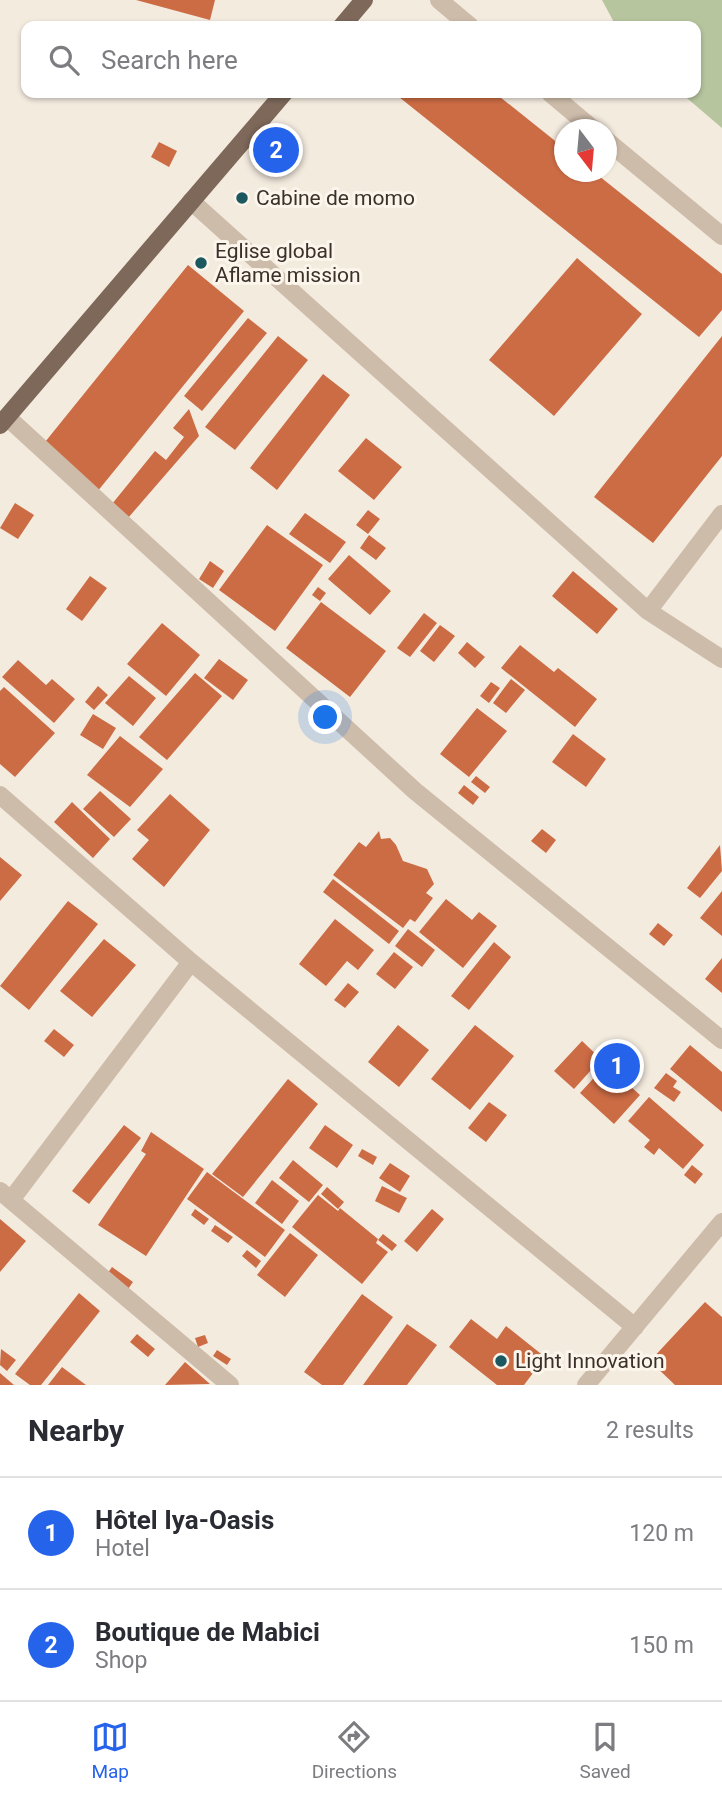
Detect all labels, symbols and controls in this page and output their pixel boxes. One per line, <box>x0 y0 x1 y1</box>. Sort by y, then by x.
search box <box>21 21 701 98</box>
icon: search <box>45 41 83 79</box>
text: Search here <box>101 45 238 75</box>
north arrow <box>554 119 617 182</box>
pin: 2 <box>253 124 299 176</box>
place label: Cabine de momo <box>256 186 415 210</box>
marker: Cabine de momo <box>234 190 250 206</box>
place label: Eglise global Aflame mission <box>215 239 361 287</box>
marker: Eglise global Aflame mission <box>193 255 209 271</box>
your location <box>308 700 342 734</box>
pin: 1 <box>594 1040 640 1092</box>
place label: Light Innovation <box>515 1349 665 1373</box>
marker: Light Innovation <box>493 1353 509 1369</box>
text: Nearby <box>28 1413 124 1448</box>
text: 2 results <box>606 1417 694 1444</box>
text: Hôtel Iya-Oasis <box>95 1505 274 1535</box>
text: 1 <box>44 1520 58 1547</box>
text: 120 m <box>629 1520 694 1547</box>
text: Hotel <box>95 1535 150 1562</box>
text: Boutique de Mabici <box>95 1617 320 1647</box>
text: 2 <box>44 1632 58 1659</box>
text: 150 m <box>629 1632 694 1659</box>
text: Shop <box>95 1647 147 1674</box>
tab: Map <box>91 1718 129 1783</box>
tab: Directions <box>312 1718 397 1783</box>
tab: Saved <box>579 1718 631 1783</box>

